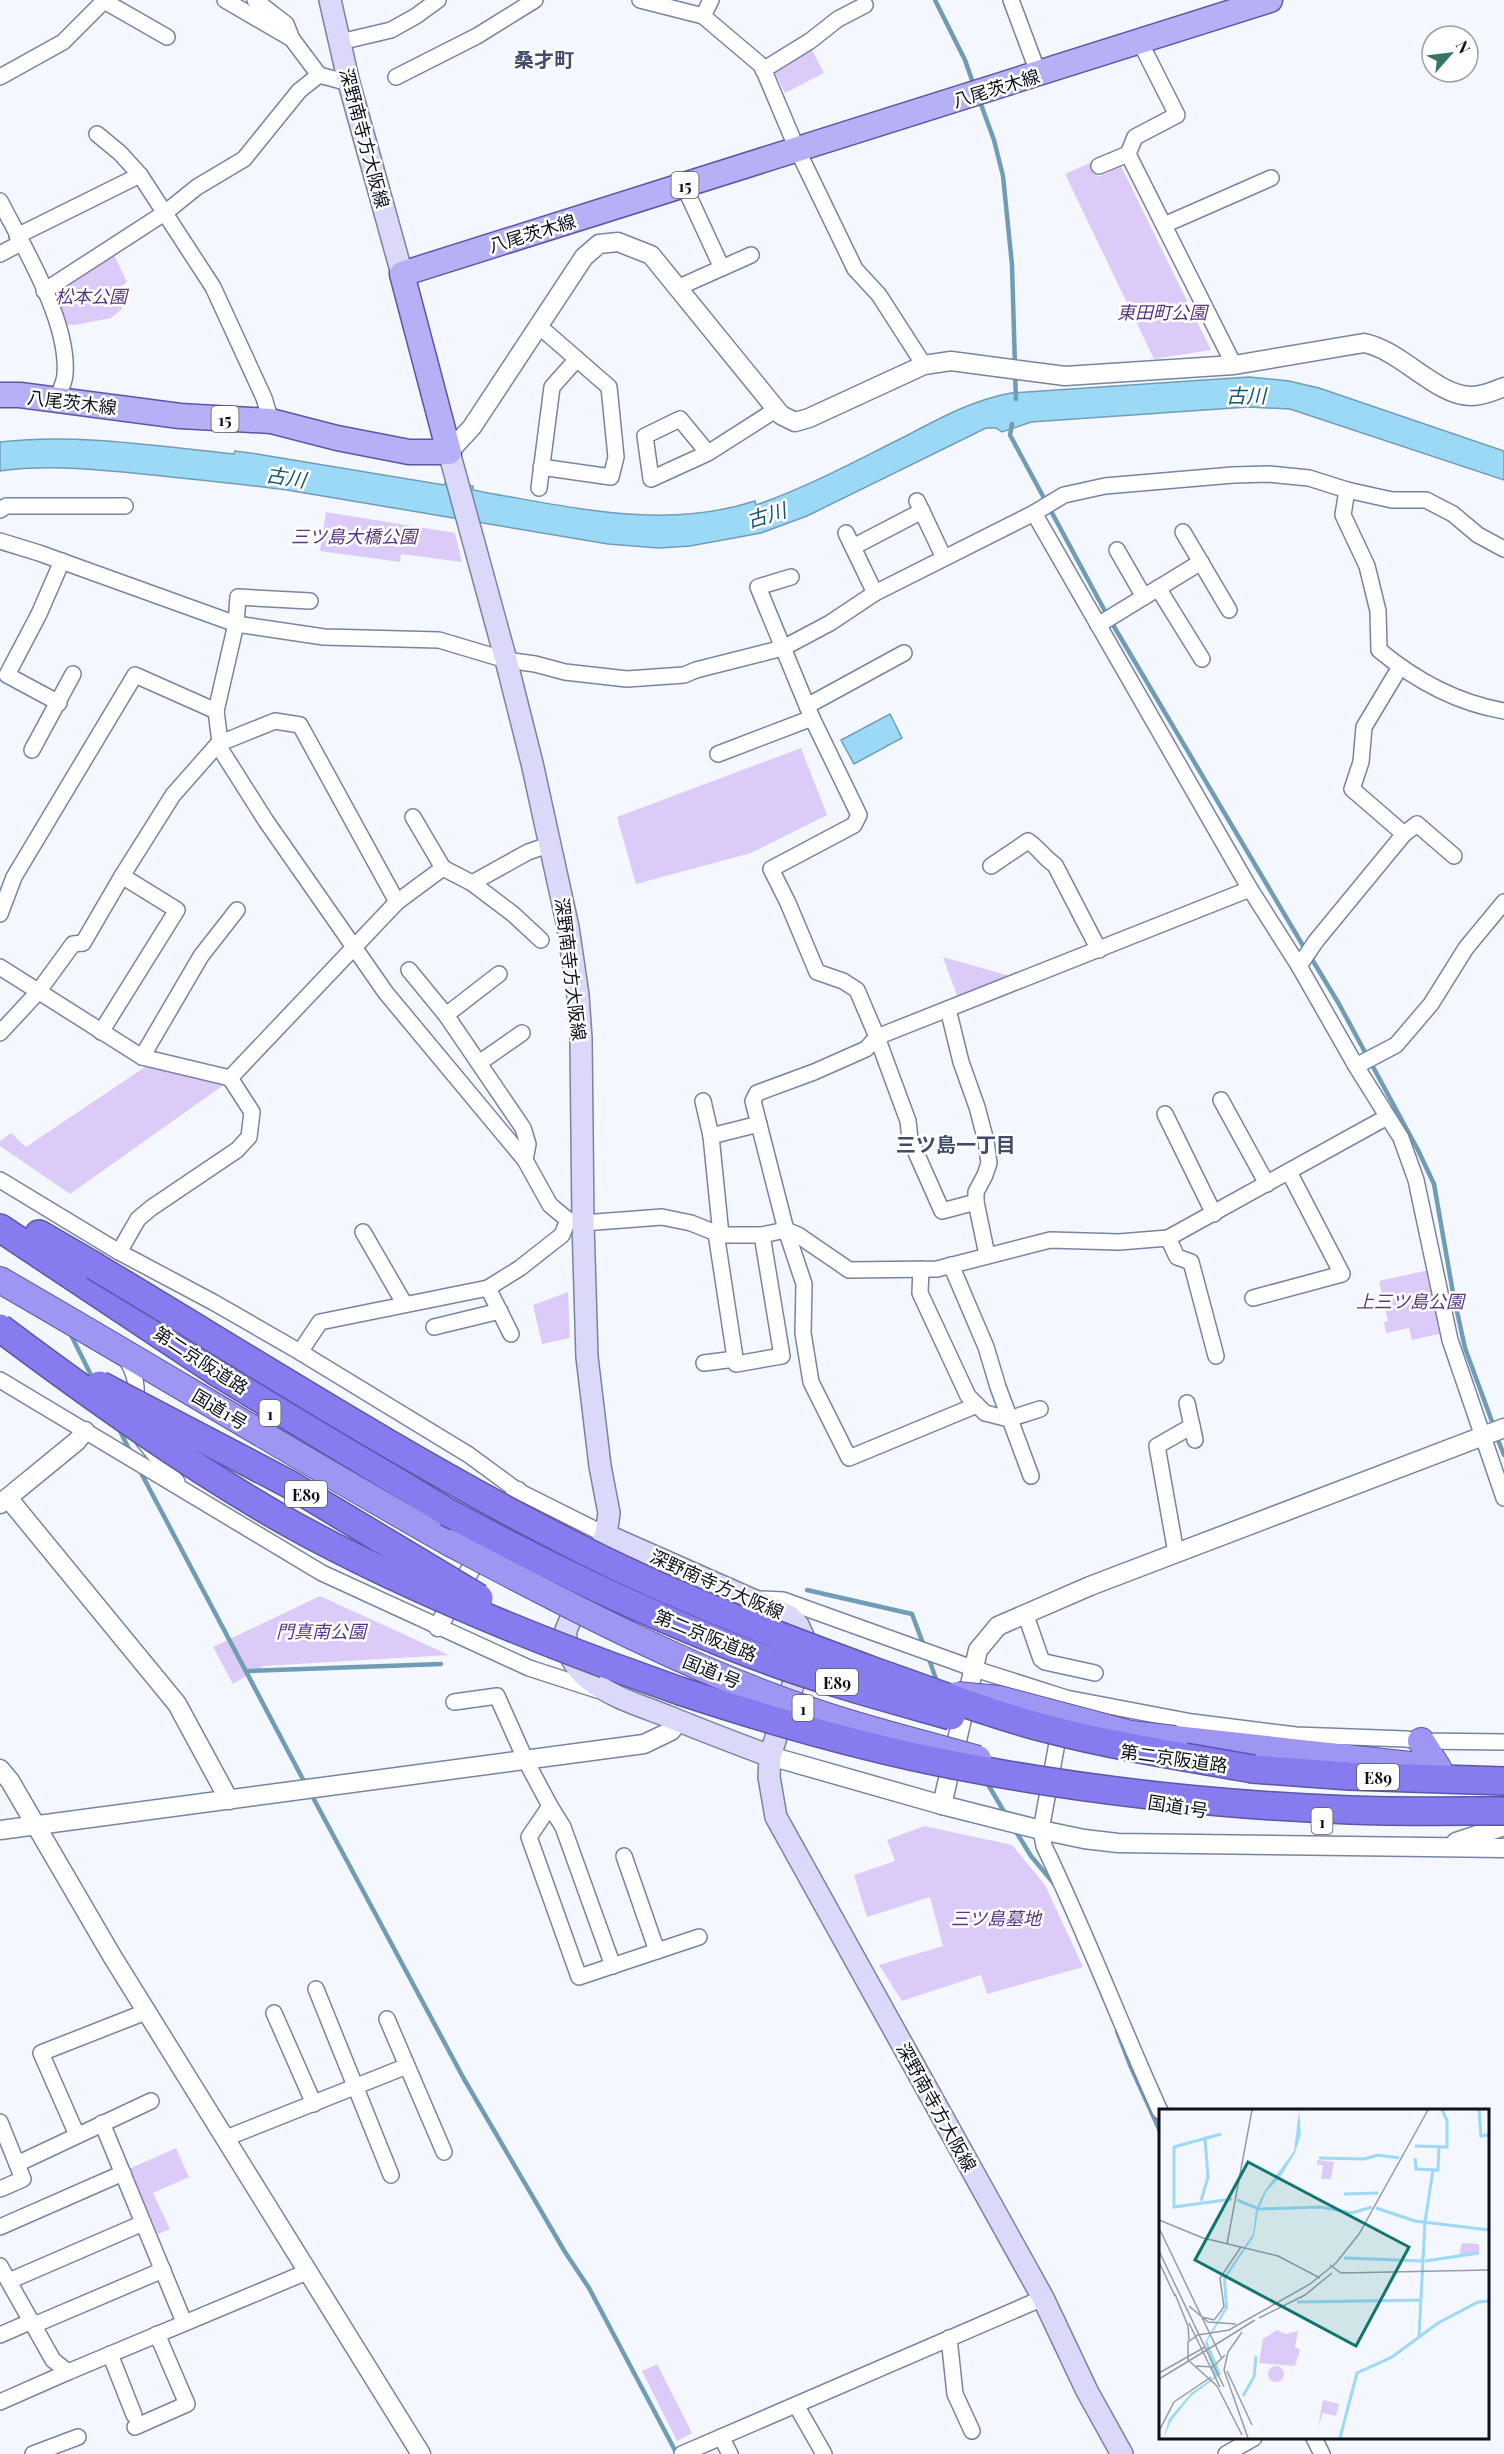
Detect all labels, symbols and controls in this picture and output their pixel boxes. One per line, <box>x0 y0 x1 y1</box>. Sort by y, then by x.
north arrow <box>1420 24 1480 84</box>
text: N <box>1452 37 1476 57</box>
district label: 桑才町 <box>514 45 574 72</box>
street label: 八尾茨木線 <box>949 63 1043 113</box>
street label: 深野南寺方大阪線 <box>335 65 395 211</box>
road number: 15 <box>672 172 698 198</box>
street label: 八尾茨木線 <box>485 208 579 258</box>
park label: 松本公園 <box>55 284 130 308</box>
park label: 東田町公園 <box>1117 300 1210 324</box>
water label: 古川 <box>1226 381 1268 408</box>
street label: 八尾茨木線 <box>26 385 118 419</box>
road number: 15 <box>212 406 238 432</box>
water label: 古川 <box>264 460 310 493</box>
water label: 古川 <box>743 495 791 533</box>
park label: 三ツ島大橋公園 <box>291 524 420 548</box>
street label: 深野南寺方大阪線 <box>550 896 592 1042</box>
district label: 三ツ島一丁目 <box>896 1130 1016 1157</box>
park label: 上三ツ島公園 <box>1356 1289 1467 1313</box>
street label: 第二京阪道路 <box>149 1321 253 1399</box>
street label: 国道1号 <box>188 1383 252 1435</box>
road number: 1 <box>260 1400 280 1426</box>
road number: E89 <box>285 1481 327 1507</box>
street label: 深野南寺方大阪線 <box>646 1544 788 1624</box>
street label: 第二京阪道路 <box>651 1604 761 1666</box>
park label: 門真南公園 <box>276 1619 369 1643</box>
street label: 国道1号 <box>679 1649 745 1693</box>
road number: E89 <box>816 1669 858 1695</box>
road number: 1 <box>792 1695 814 1721</box>
street label: 第二京阪道路 <box>1119 1739 1229 1777</box>
road number: E89 <box>1357 1764 1399 1790</box>
street label: 国道1号 <box>1146 1789 1210 1823</box>
road number: 1 <box>1312 1808 1332 1834</box>
park label: 三ツ島墓地 <box>951 1906 1043 1930</box>
street label: 深野南寺方大阪線 <box>892 2038 982 2176</box>
inset map <box>1159 2109 1489 2439</box>

